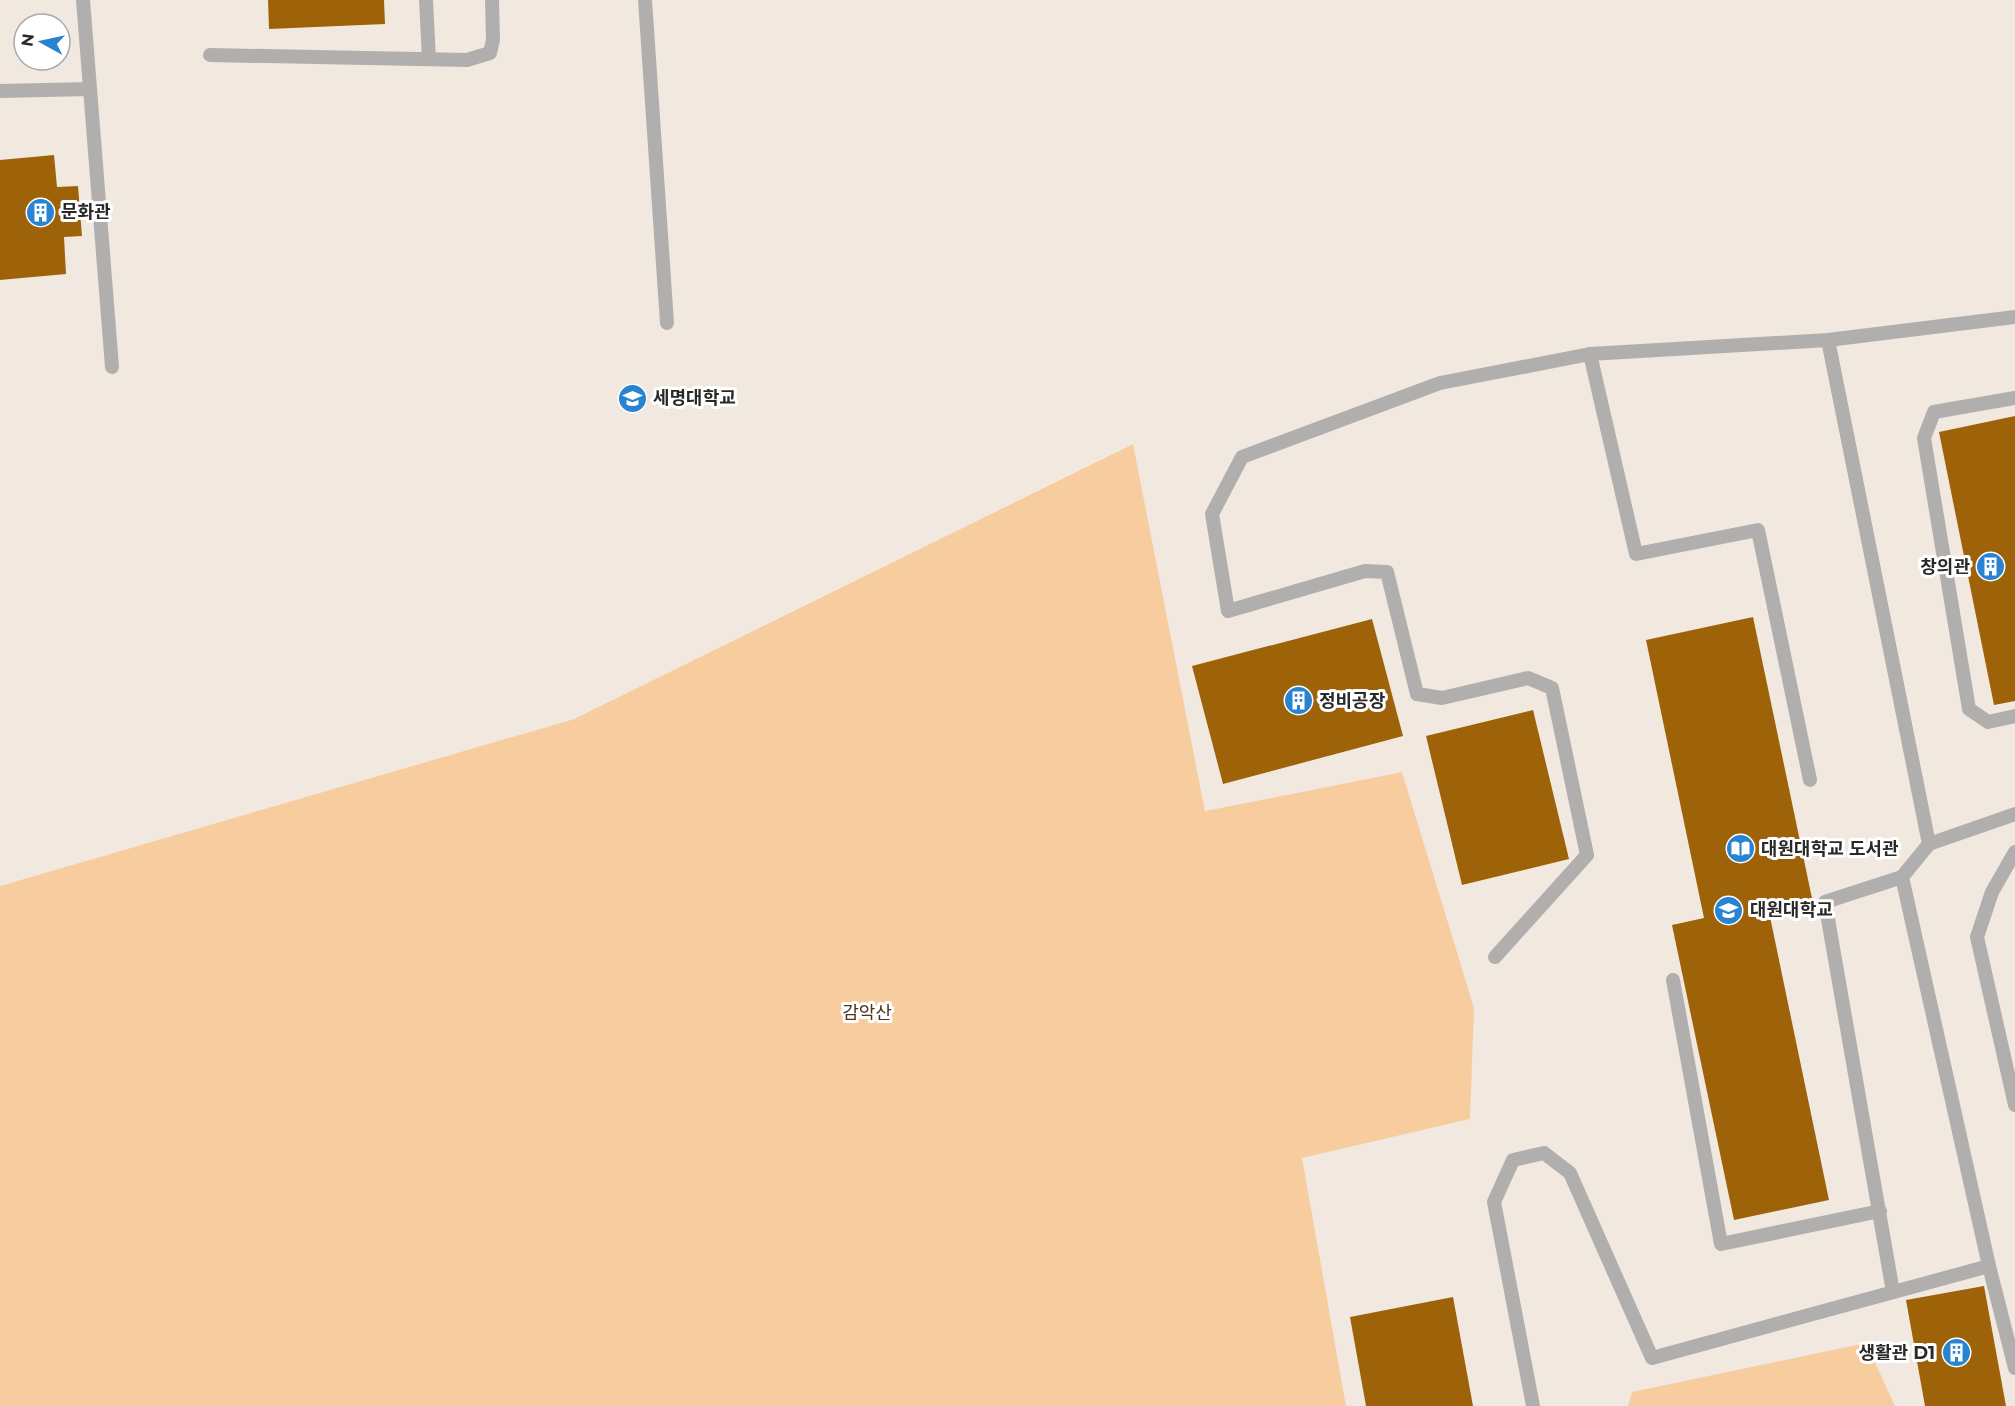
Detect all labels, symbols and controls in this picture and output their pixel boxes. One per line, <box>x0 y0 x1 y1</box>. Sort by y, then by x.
north arrow <box>12 12 72 72</box>
text: N <box>17 32 38 48</box>
building icon: 문화관 <box>24 196 56 228</box>
place label: 문화관 <box>61 201 111 223</box>
school or university icon: 세명대학교 <box>616 382 648 414</box>
place label: 세명대학교 <box>653 387 736 409</box>
building icon: 창의관 <box>1975 551 2007 583</box>
place label: 창의관 <box>1920 556 1970 578</box>
building icon: 정비공장 <box>1282 685 1314 717</box>
place label: 정비공장 <box>1319 690 1386 712</box>
library icon: 대원대학교 도서관 <box>1724 833 1756 865</box>
place label: 대원대학교 도서관 <box>1761 838 1899 860</box>
school or university icon: 대원대학교 <box>1713 894 1745 926</box>
place label: 대원대학교 <box>1750 899 1833 921</box>
park label: 감악산 <box>842 1002 892 1024</box>
building icon: 생활관 D1 <box>1940 1337 1972 1369</box>
place label: 생활관 D1 <box>1858 1342 1935 1364</box>

